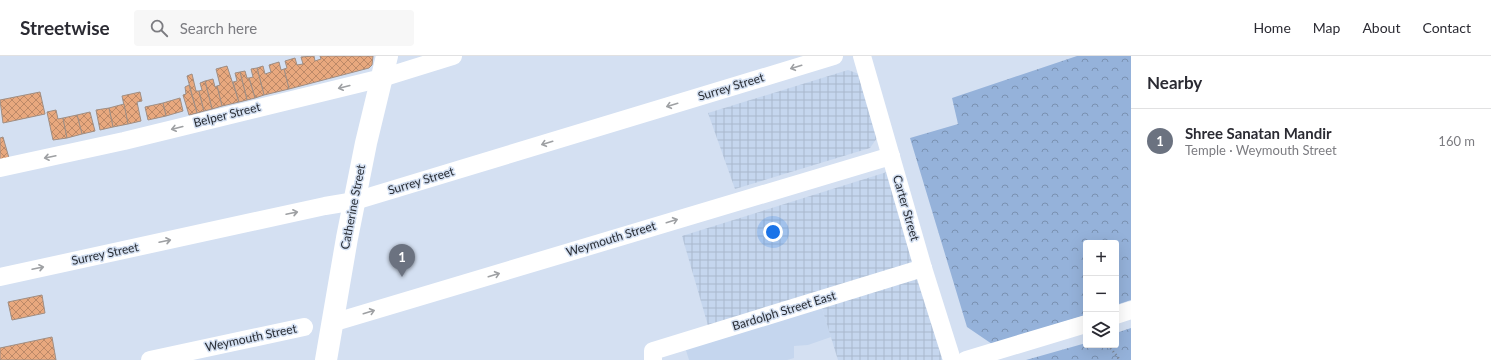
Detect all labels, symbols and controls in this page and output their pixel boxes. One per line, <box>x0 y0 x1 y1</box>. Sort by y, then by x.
search box <box>134 10 414 46</box>
text: Streetwise <box>20 16 110 39</box>
icon: search <box>148 17 170 39</box>
text: Search here <box>180 19 257 37</box>
text: Home <box>1253 19 1291 36</box>
text: Map <box>1313 19 1340 36</box>
text: About <box>1362 19 1400 36</box>
text: Contact <box>1422 19 1471 36</box>
one-way arrow <box>790 64 803 71</box>
street label: Surrey Street <box>696 69 766 104</box>
text: Nearby <box>1147 72 1202 93</box>
one-way arrow <box>338 84 351 91</box>
street label: Belper Street <box>192 99 263 130</box>
one-way arrow <box>666 102 679 109</box>
one-way arrow <box>170 124 183 132</box>
text: Shree Sanatan Mandir <box>1185 124 1332 142</box>
text: 1 <box>1156 133 1164 149</box>
text: 160 m <box>1438 133 1475 149</box>
one-way arrow <box>541 140 554 147</box>
text: Temple · Weymouth Street <box>1185 142 1337 158</box>
one-way arrow <box>44 153 57 161</box>
street label: Catherine Street <box>337 162 368 251</box>
street label: Surrey Street <box>386 163 456 198</box>
street label: Carter Street <box>890 173 923 243</box>
one-way arrow <box>285 209 298 217</box>
one-way arrow <box>665 217 678 224</box>
street label: Weymouth Street <box>564 218 658 259</box>
your location <box>763 222 783 242</box>
one-way arrow <box>158 236 171 244</box>
street label: Surrey Street <box>70 239 141 268</box>
map controls <box>1083 240 1119 348</box>
button: + <box>1083 240 1119 276</box>
pin: 1 <box>389 244 415 277</box>
one-way arrow <box>31 264 44 272</box>
one-way arrow <box>487 271 500 278</box>
button: − <box>1083 276 1119 312</box>
street label: Bardolph Street East <box>730 287 838 333</box>
one-way arrow <box>362 308 375 315</box>
button: layers <box>1083 312 1119 348</box>
street label: Weymouth Street <box>204 320 299 355</box>

